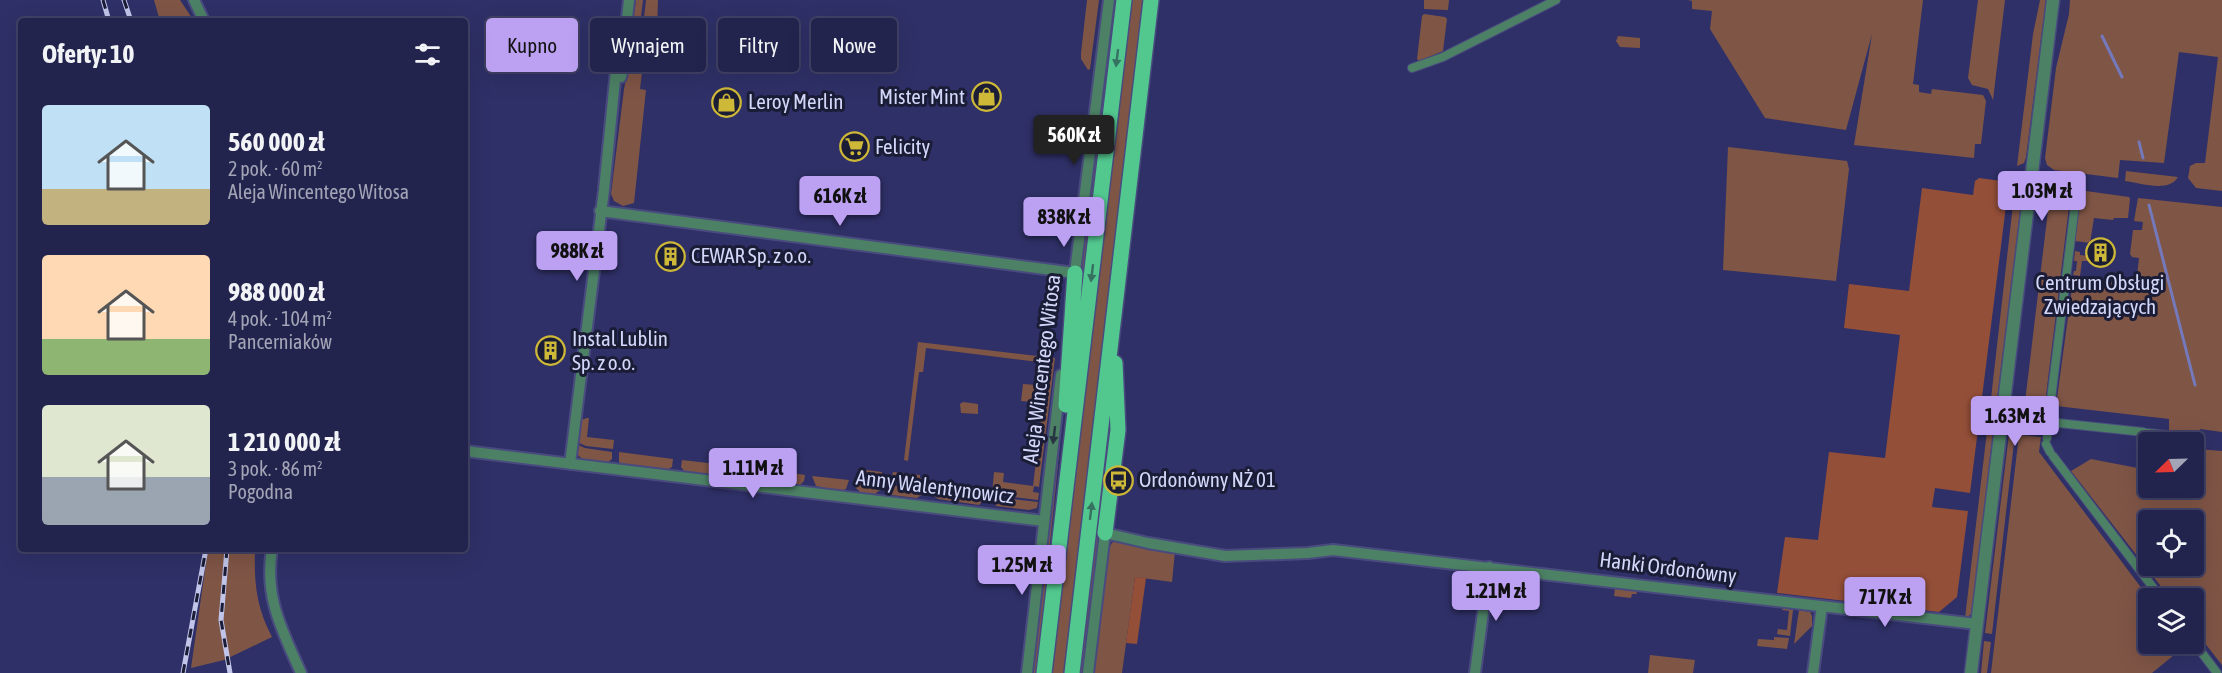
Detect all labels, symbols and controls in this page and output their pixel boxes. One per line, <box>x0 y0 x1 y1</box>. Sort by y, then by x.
chip: Kupno <box>486 18 578 72</box>
chip: Wynajem <box>590 18 706 72</box>
chip: Filtry <box>718 18 799 72</box>
chip: Nowe <box>811 18 897 72</box>
icon: filters <box>411 38 444 71</box>
text: Oferty: 10 <box>42 39 134 69</box>
one-way arrow <box>1112 49 1122 68</box>
shop icon: Mister Mint <box>970 81 1002 113</box>
place label: Mister Mint <box>879 84 965 108</box>
shop icon: Leroy Merlin <box>711 86 743 118</box>
place label: Leroy Merlin <box>748 89 843 113</box>
pin: 560K zł <box>1019 115 1129 166</box>
text: 560K zł <box>1047 123 1101 146</box>
text: 560 000 zł <box>228 127 325 157</box>
icon: home <box>90 129 162 201</box>
supermarket icon: Felicity <box>838 131 870 163</box>
place label: Felicity <box>875 134 931 158</box>
text: 2 pok. · 60 m² <box>228 157 323 180</box>
pin: 1.03M zł <box>1980 171 2104 222</box>
pin: 616K zł <box>785 176 895 227</box>
text: 1.03M zł <box>2012 179 2072 202</box>
text: Aleja Wincentego Witosa <box>228 180 409 203</box>
text: 616K zł <box>813 184 867 207</box>
pin: 838K zł <box>1009 197 1119 248</box>
text: 838K zł <box>1037 205 1091 228</box>
pin: 988K zł <box>522 231 632 282</box>
building icon: Centrum Obsługi Zwiedzających <box>2084 236 2116 268</box>
text: 988K zł <box>550 239 604 262</box>
building icon: CEWAR Sp. z o.o. <box>654 240 686 272</box>
place label: CEWAR Sp. z o.o. <box>691 243 811 267</box>
one-way arrow <box>1087 263 1096 282</box>
place label: Centrum Obsługi Zwiedzających <box>2036 270 2164 318</box>
street label: Aleja Wincentego Witosa <box>1018 273 1064 465</box>
text: 988 000 zł <box>228 277 325 307</box>
icon: home <box>90 279 162 351</box>
text: 4 pok. · 104 m² <box>228 307 332 330</box>
place label: Instal Lublin Sp. z o.o. <box>572 326 668 374</box>
text: Pancerniaków <box>228 330 332 353</box>
building icon: Instal Lublin Sp. z o.o. <box>535 335 567 367</box>
pin: 1.63M zł <box>1953 396 2077 447</box>
text: 1.63M zł <box>1985 404 2045 427</box>
one-way arrow <box>1049 426 1059 445</box>
text: 1 210 000 zł <box>228 427 340 457</box>
icon: home <box>90 429 162 501</box>
north arrow <box>2138 432 2204 498</box>
map controls <box>2138 432 2204 654</box>
pin: 1.11M zł <box>691 448 815 499</box>
text: 1.11M zł <box>723 456 783 479</box>
text: 3 pok. · 86 m² <box>228 457 323 480</box>
street label: Anny Walentynowicz <box>855 464 1016 508</box>
bus stop icon: Ordonówny NŻ 01 <box>1102 464 1134 496</box>
place label: Ordonówny NŻ 01 <box>1139 467 1276 491</box>
text: Pogodna <box>228 480 293 503</box>
one-way arrow <box>1086 501 1096 520</box>
button: locate <box>2138 510 2204 576</box>
pin: 1.25M zł <box>960 545 1084 596</box>
street label: Hanki Ordonówny <box>1598 547 1738 587</box>
text: 1.25M zł <box>992 553 1052 576</box>
pin: 1.21M zł <box>1434 571 1558 622</box>
pin: 717K zł <box>1830 577 1940 628</box>
text: 1.21M zł <box>1466 579 1526 602</box>
text: 717K zł <box>1858 585 1912 608</box>
button: layers <box>2138 588 2204 654</box>

